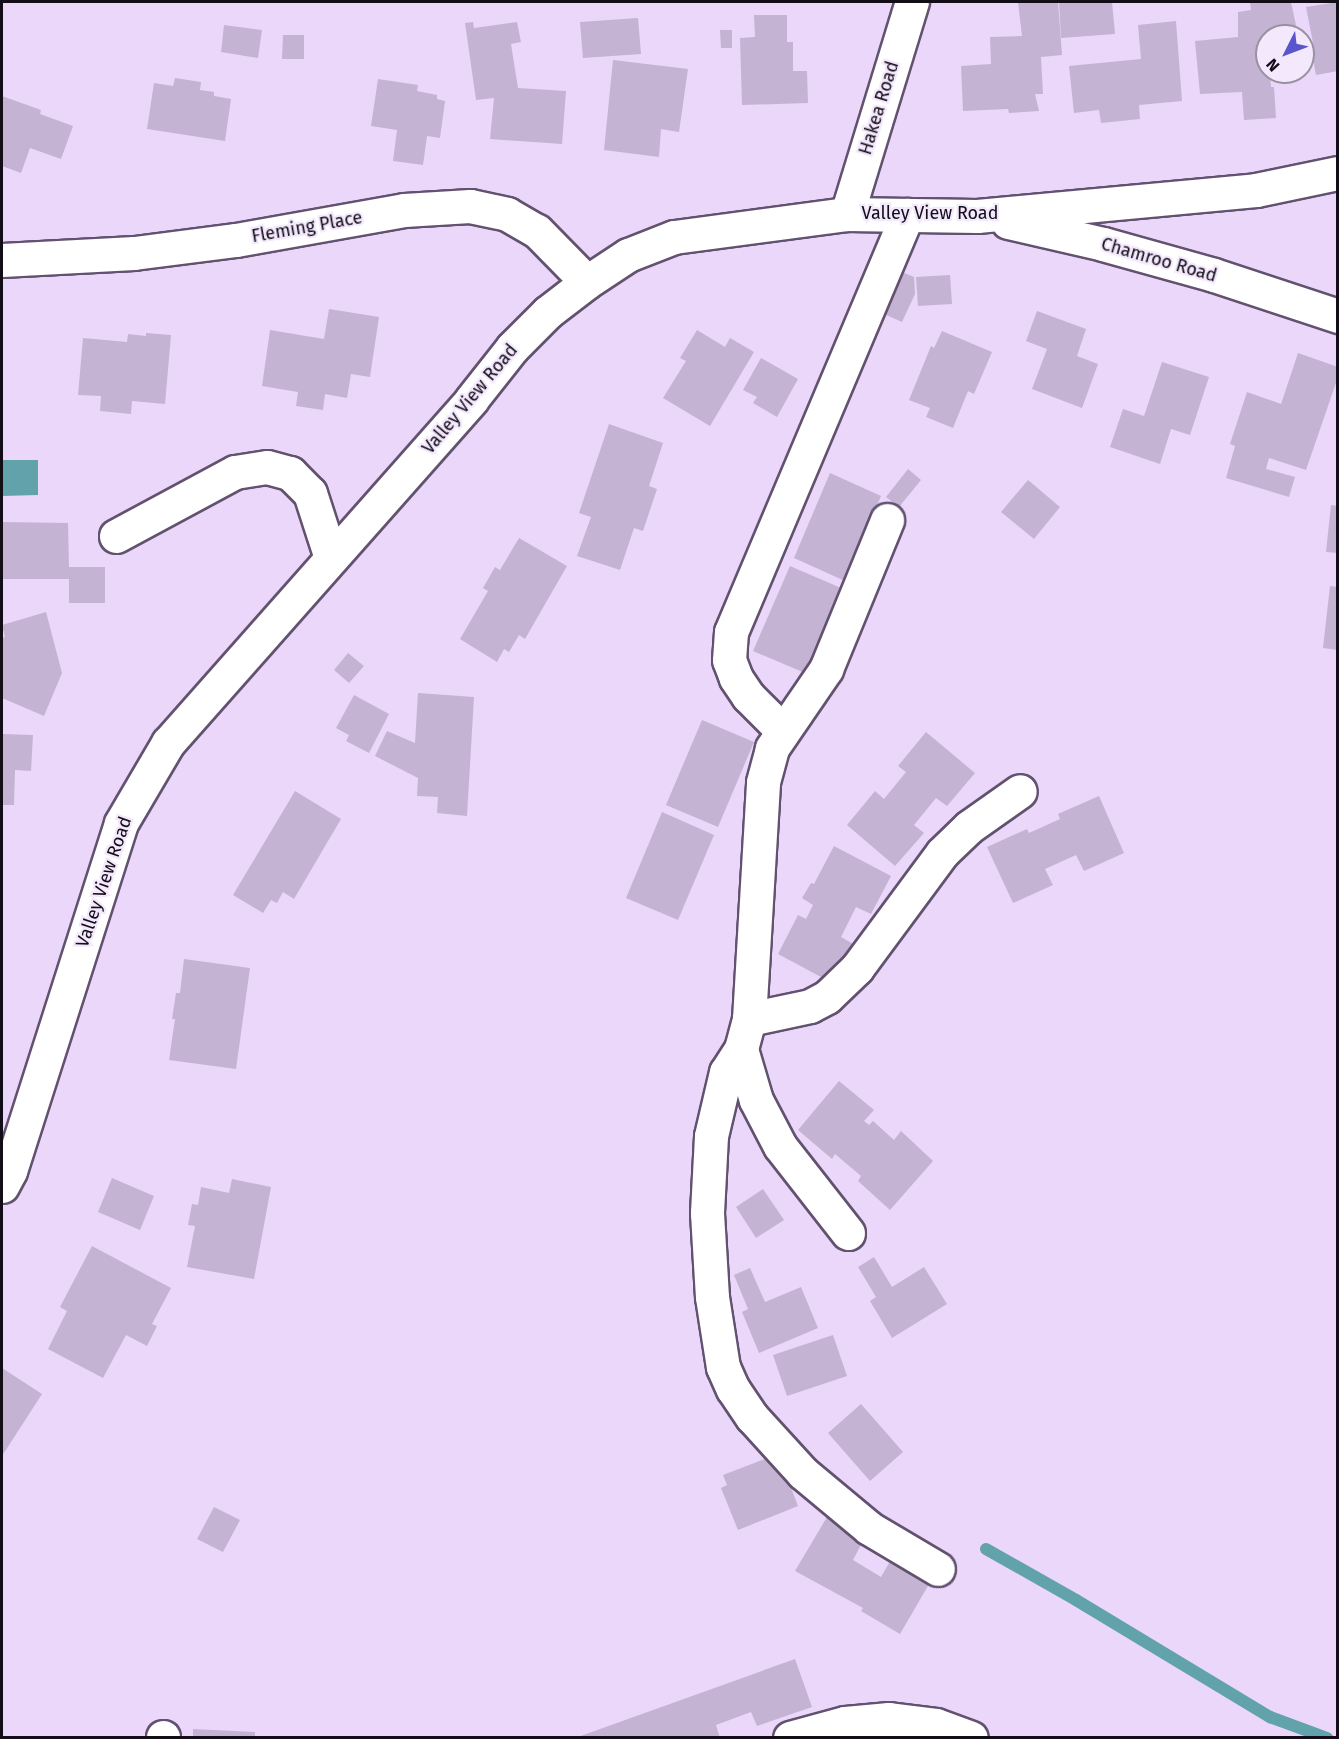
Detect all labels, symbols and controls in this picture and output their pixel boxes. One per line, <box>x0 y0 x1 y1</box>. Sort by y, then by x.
north arrow <box>1255 24 1315 84</box>
text: N <box>1262 55 1283 75</box>
street label: Hakea Road <box>855 59 903 157</box>
street label: Valley View Road <box>862 202 998 224</box>
street label: Fleming Place <box>250 207 364 247</box>
street label: Chamroo Road <box>1099 233 1219 287</box>
street label: Valley View Road <box>418 340 522 458</box>
street label: Valley View Road <box>72 814 136 950</box>

